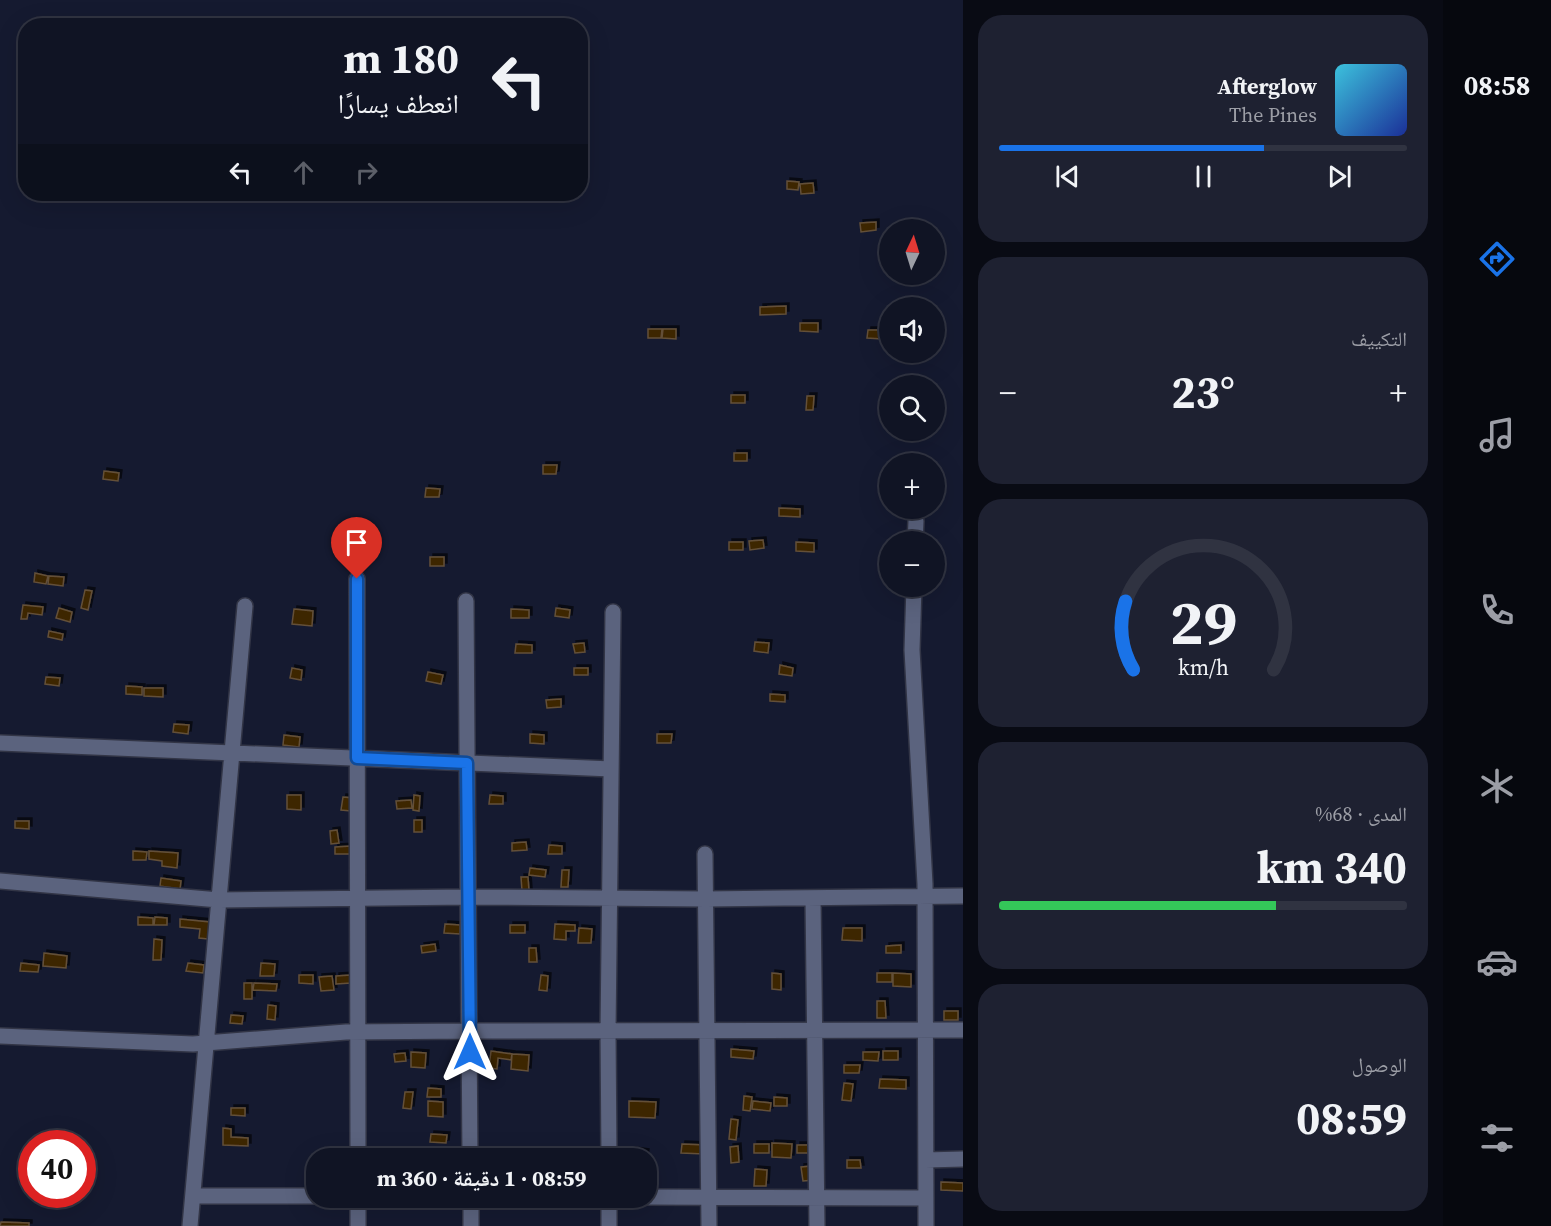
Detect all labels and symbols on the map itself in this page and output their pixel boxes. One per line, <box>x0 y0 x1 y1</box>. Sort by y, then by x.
north arrow <box>879 219 945 285</box>
pin <box>331 517 382 579</box>
position arrow <box>438 1020 502 1084</box>
speed limit sign: 40 <box>18 1130 96 1208</box>

